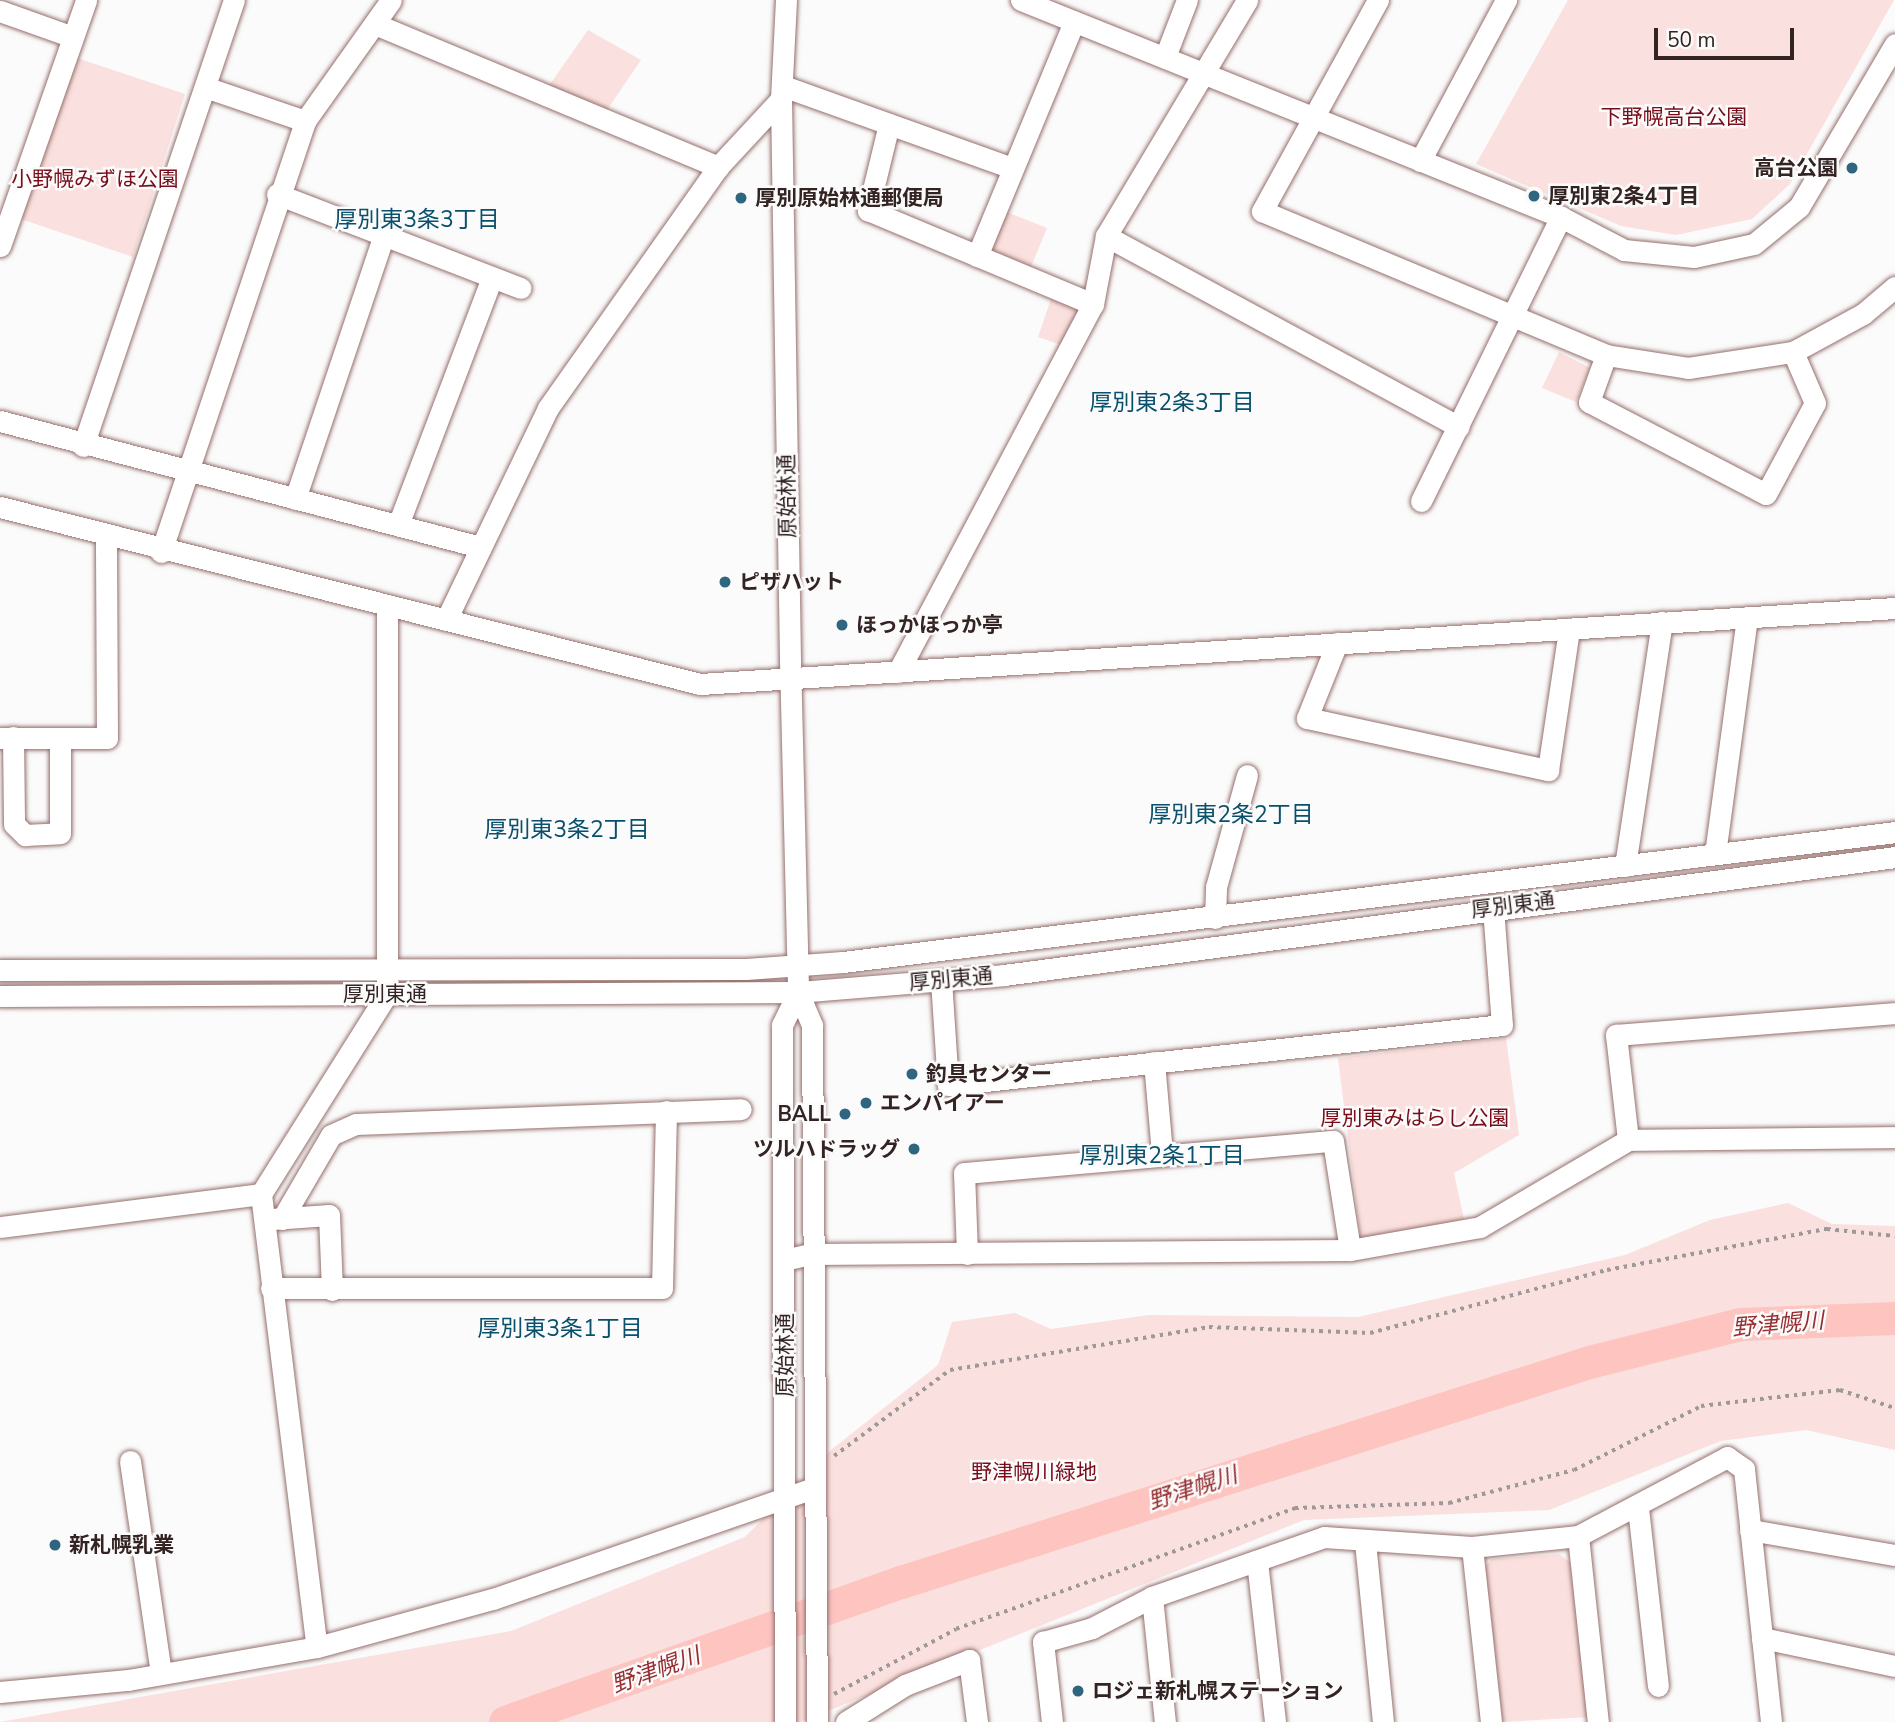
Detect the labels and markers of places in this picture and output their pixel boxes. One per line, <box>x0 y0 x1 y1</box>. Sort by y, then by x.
place label: 高台公園 <box>1754 155 1838 181</box>
marker: 高台公園 <box>1844 160 1860 176</box>
place label: 厚別東2条4丁目 <box>1548 183 1699 209</box>
place label: 厚別原始林通郵便局 <box>755 185 944 211</box>
marker: 厚別東2条4丁目 <box>1526 188 1542 204</box>
marker: 厚別原始林通郵便局 <box>733 190 749 206</box>
place label: ピザハット <box>739 569 844 595</box>
marker: ピザハット <box>717 574 733 590</box>
place label: ほっかほっか亭 <box>856 612 1003 638</box>
marker: ほっかほっか亭 <box>834 617 850 633</box>
place label: 釣具センター <box>926 1061 1052 1087</box>
marker: 釣具センター <box>904 1066 920 1082</box>
place label: エンパイアー <box>880 1090 1005 1116</box>
marker: エンパイアー <box>858 1095 874 1111</box>
place label: BALL <box>777 1101 831 1127</box>
marker: BALL <box>837 1106 853 1122</box>
place label: ツルハドラッグ <box>753 1136 900 1162</box>
marker: ツルハドラッグ <box>906 1141 922 1157</box>
place label: 新札幌乳業 <box>69 1532 174 1558</box>
marker: 新札幌乳業 <box>47 1537 63 1553</box>
place label: ロジェ新札幌ステーション <box>1092 1678 1344 1704</box>
marker: ロジェ新札幌ステーション <box>1070 1683 1086 1699</box>

